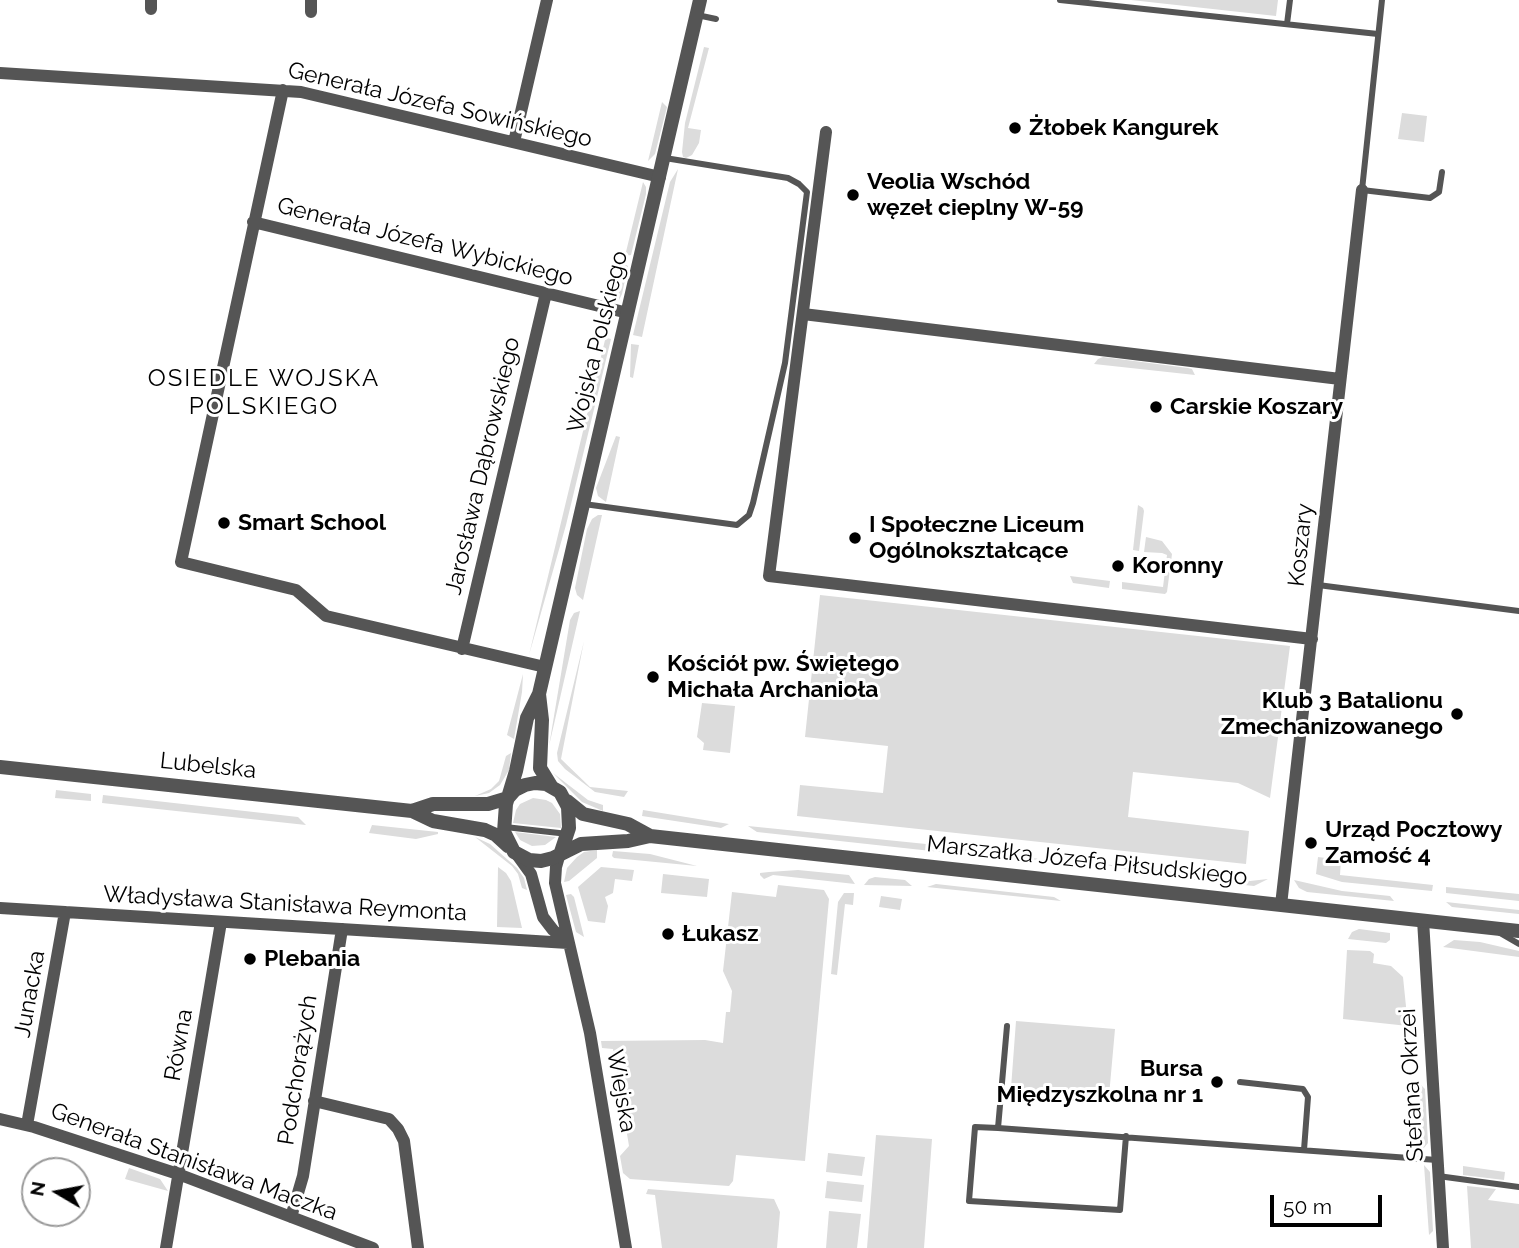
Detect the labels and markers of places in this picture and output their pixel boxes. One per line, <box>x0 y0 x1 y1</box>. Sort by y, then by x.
place label: Żłobek Kangurek <box>1029 114 1219 142</box>
marker: Żłobek Kangurek <box>1007 120 1023 136</box>
place label: Veolia Wschód węzeł cieplny W-59 <box>867 168 1084 222</box>
marker: Veolia Wschód węzeł cieplny W-59 <box>845 187 861 203</box>
place label: Carskie Koszary <box>1170 393 1343 421</box>
marker: Carskie Koszary <box>1148 399 1164 415</box>
place label: Smart School <box>238 509 386 537</box>
place label: I Społeczne Liceum Ogólnokształcące <box>869 511 1084 565</box>
marker: Smart School <box>216 515 232 531</box>
marker: I Społeczne Liceum Ogólnokształcące <box>847 530 863 546</box>
place label: Koronny <box>1132 552 1223 580</box>
marker: Koronny <box>1110 558 1126 574</box>
place label: Kościół pw. Świętego Michała Archanioła <box>667 650 899 704</box>
marker: Kościół pw. Świętego Michała Archanioła <box>645 669 661 685</box>
place label: Klub 3 Batalionu Zmechanizowanego <box>1221 687 1443 741</box>
marker: Klub 3 Batalionu Zmechanizowanego <box>1449 706 1465 722</box>
place label: Urząd Pocztowy Zamość 4 <box>1325 816 1502 870</box>
marker: Urząd Pocztowy Zamość 4 <box>1303 835 1319 851</box>
place label: Łukasz <box>682 920 758 948</box>
marker: Łukasz <box>660 926 676 942</box>
place label: Plebania <box>264 945 360 973</box>
marker: Plebania <box>242 951 258 967</box>
place label: Bursa Międzyszkolna nr 1 <box>996 1055 1203 1109</box>
marker: Bursa Międzyszkolna nr 1 <box>1209 1074 1225 1090</box>

